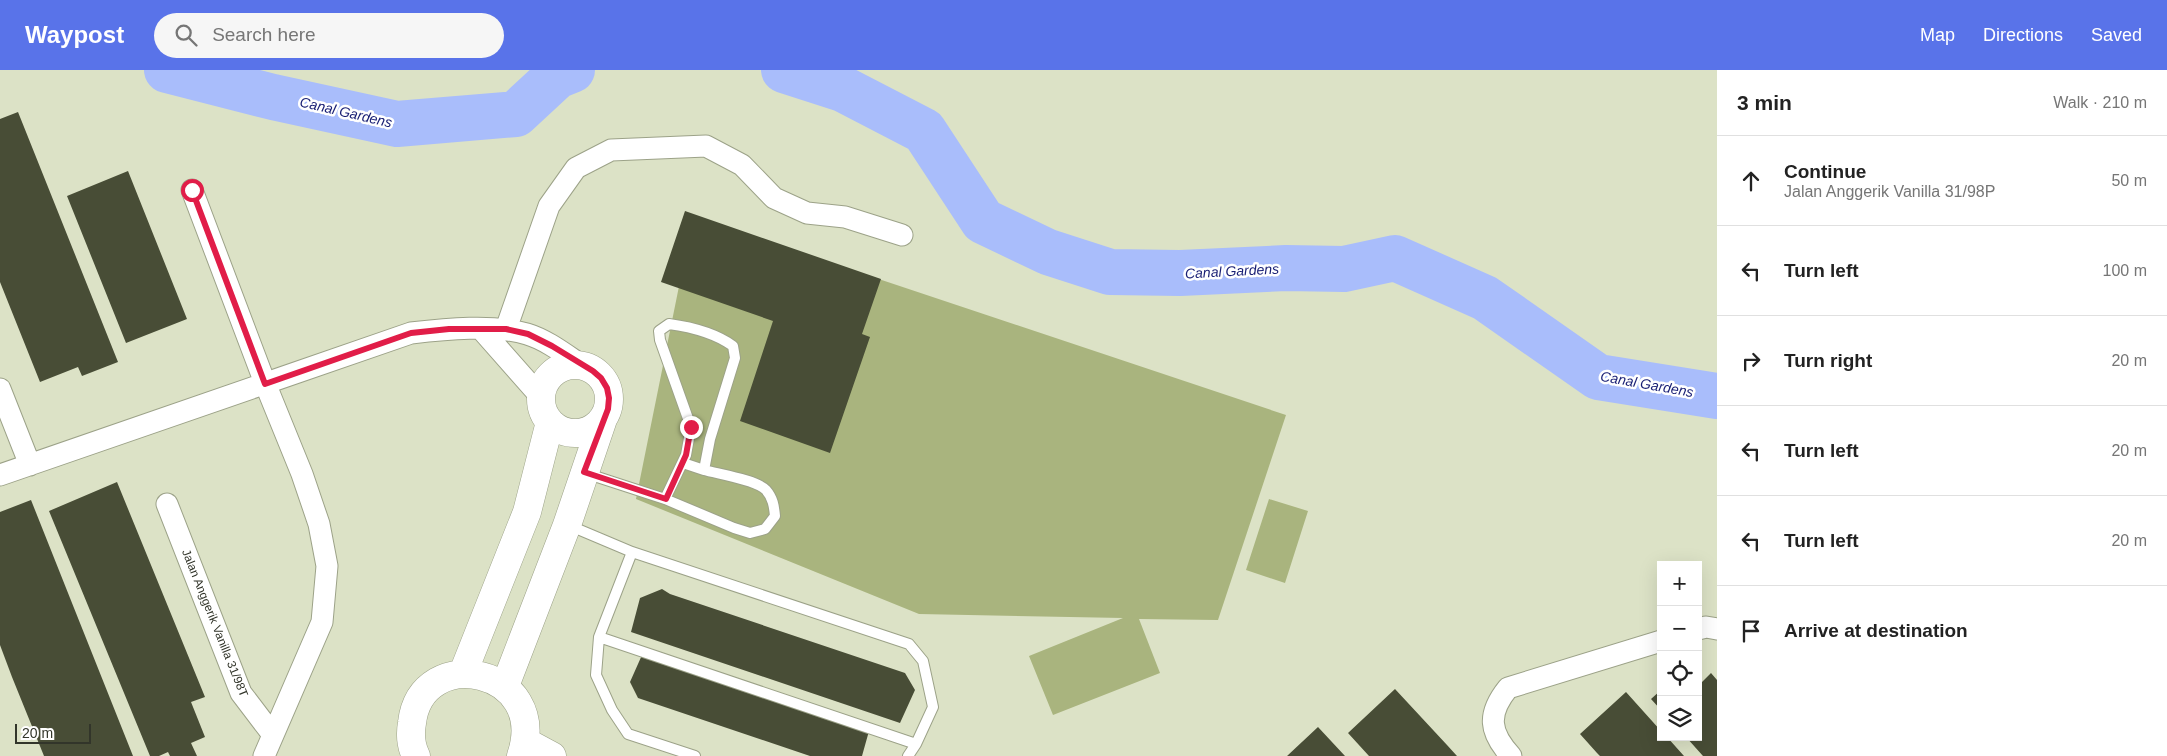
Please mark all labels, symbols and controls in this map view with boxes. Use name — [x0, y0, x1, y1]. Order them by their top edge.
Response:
search box — [154, 13, 504, 58]
text: Waypost — [25, 21, 124, 48]
icon: search — [172, 21, 200, 49]
text: Search here — [212, 24, 316, 45]
text: Map — [1920, 25, 1955, 45]
text: Directions — [1983, 25, 2063, 45]
text: Saved — [2091, 25, 2142, 45]
text: 3 min — [1737, 91, 1792, 114]
water label: Canal Gardens — [298, 94, 394, 130]
text: Walk · 210 m — [2053, 94, 2147, 111]
text: Continue — [1784, 161, 1866, 182]
icon: ahead — [1737, 167, 1765, 195]
text: 50 m — [2111, 172, 2147, 189]
route start — [181, 179, 204, 202]
text: Jalan Anggerik Vanilla 31/98P — [1784, 183, 1995, 200]
icon: left — [1737, 257, 1765, 285]
text: Turn left — [1784, 260, 1859, 281]
water label: Canal Gardens — [1185, 261, 1279, 281]
text: 100 m — [2103, 262, 2147, 279]
icon: right — [1737, 347, 1765, 375]
text: Turn right — [1784, 350, 1872, 371]
text: 20 m — [2111, 352, 2147, 369]
water label: Canal Gardens — [1599, 368, 1695, 400]
route end — [680, 416, 703, 439]
icon: left — [1737, 437, 1765, 465]
text: Turn left — [1784, 440, 1859, 461]
text: 20 m — [2111, 442, 2147, 459]
icon: left — [1737, 527, 1765, 555]
text: Turn left — [1784, 530, 1859, 551]
text: 20 m — [2111, 532, 2147, 549]
street label: Jalan Anggerik Vanilla 31/98T — [179, 547, 251, 699]
map controls — [1657, 561, 1702, 741]
button: + — [1657, 561, 1702, 606]
button: − — [1657, 606, 1702, 651]
icon: arrive — [1737, 617, 1765, 645]
text: Arrive at destination — [1784, 620, 1968, 641]
button: locate — [1657, 651, 1702, 696]
button: layers — [1657, 696, 1702, 741]
scale bar — [15, 721, 91, 744]
text: 20 m — [22, 725, 53, 741]

